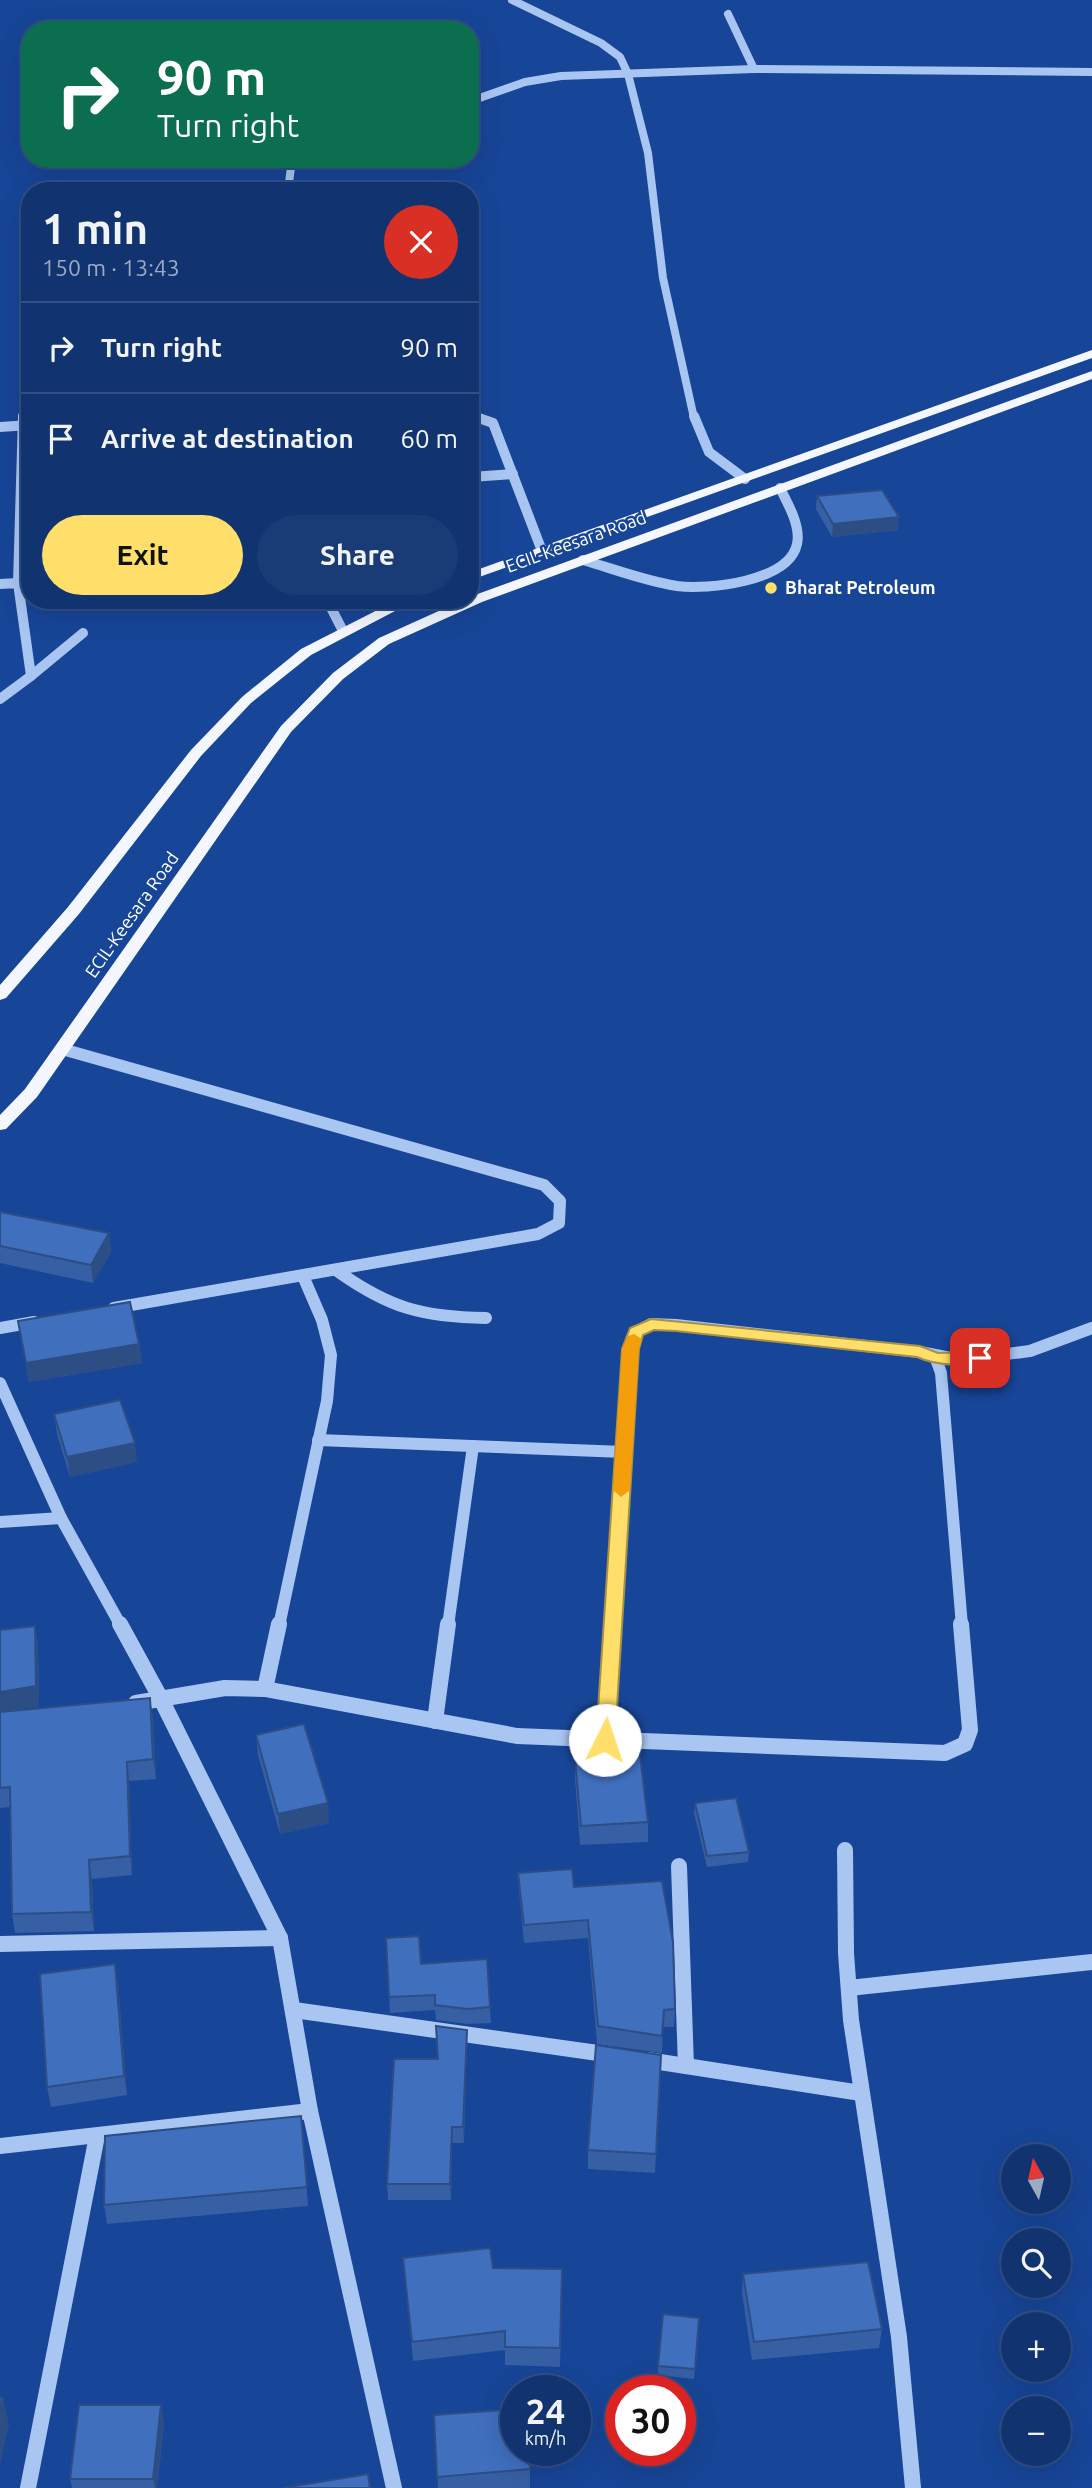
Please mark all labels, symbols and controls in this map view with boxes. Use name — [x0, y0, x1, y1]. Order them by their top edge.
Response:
icon: right — [42, 49, 133, 140]
text: 90 m — [157, 49, 266, 104]
text: Turn right — [157, 107, 299, 143]
text: 1 min — [42, 205, 148, 252]
button: close — [384, 205, 458, 279]
text: 150 m · 13:43 — [42, 255, 180, 280]
icon: right — [42, 329, 80, 367]
text: Turn right — [101, 333, 222, 362]
text: 90 m — [400, 333, 458, 362]
icon: arrive — [42, 420, 80, 458]
text: Arrive at destination — [101, 424, 354, 453]
text: 60 m — [400, 424, 458, 453]
street label: ECIL-Keesara Road — [503, 506, 649, 576]
button: Exit — [42, 515, 243, 595]
button: Share — [257, 515, 458, 595]
place label: Bharat Petroleum — [785, 577, 935, 597]
marker: Bharat Petroleum — [763, 580, 779, 596]
street label: ECIL-Keesara Road — [80, 848, 182, 981]
pin — [950, 1328, 1010, 1388]
icon: arrive — [961, 1339, 999, 1377]
position arrow — [568, 1703, 642, 1777]
north arrow — [1001, 2144, 1071, 2214]
map controls — [1001, 2144, 1071, 2466]
button: search — [1001, 2228, 1071, 2298]
button: + — [1001, 2312, 1071, 2382]
speed limit sign: 30 — [605, 2375, 696, 2466]
text: 24 — [526, 2391, 565, 2431]
button: − — [1001, 2396, 1071, 2466]
text: km/h — [525, 2428, 566, 2448]

